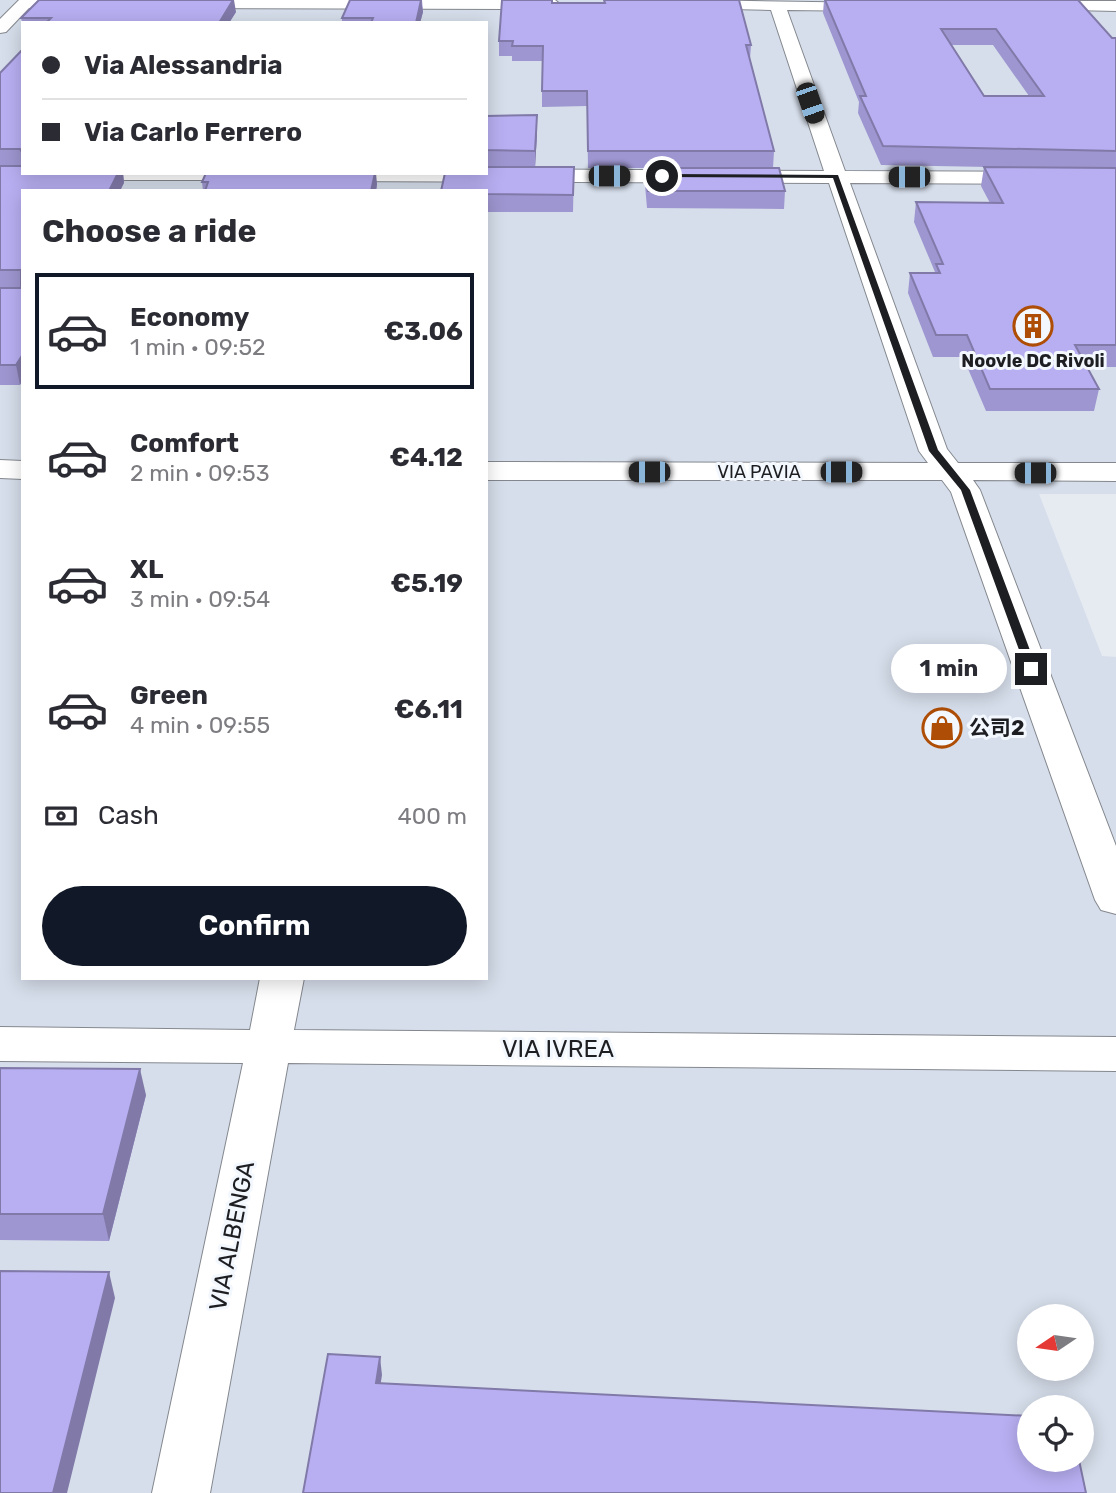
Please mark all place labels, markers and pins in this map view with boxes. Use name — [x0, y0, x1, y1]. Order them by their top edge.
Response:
building icon: Noovle DC Rivoli — [1012, 305, 1054, 347]
place label: Noovle DC Rivoli — [961, 350, 1105, 372]
shop icon: 公司2 — [921, 707, 963, 749]
place label: 公司2 — [969, 715, 1025, 740]

